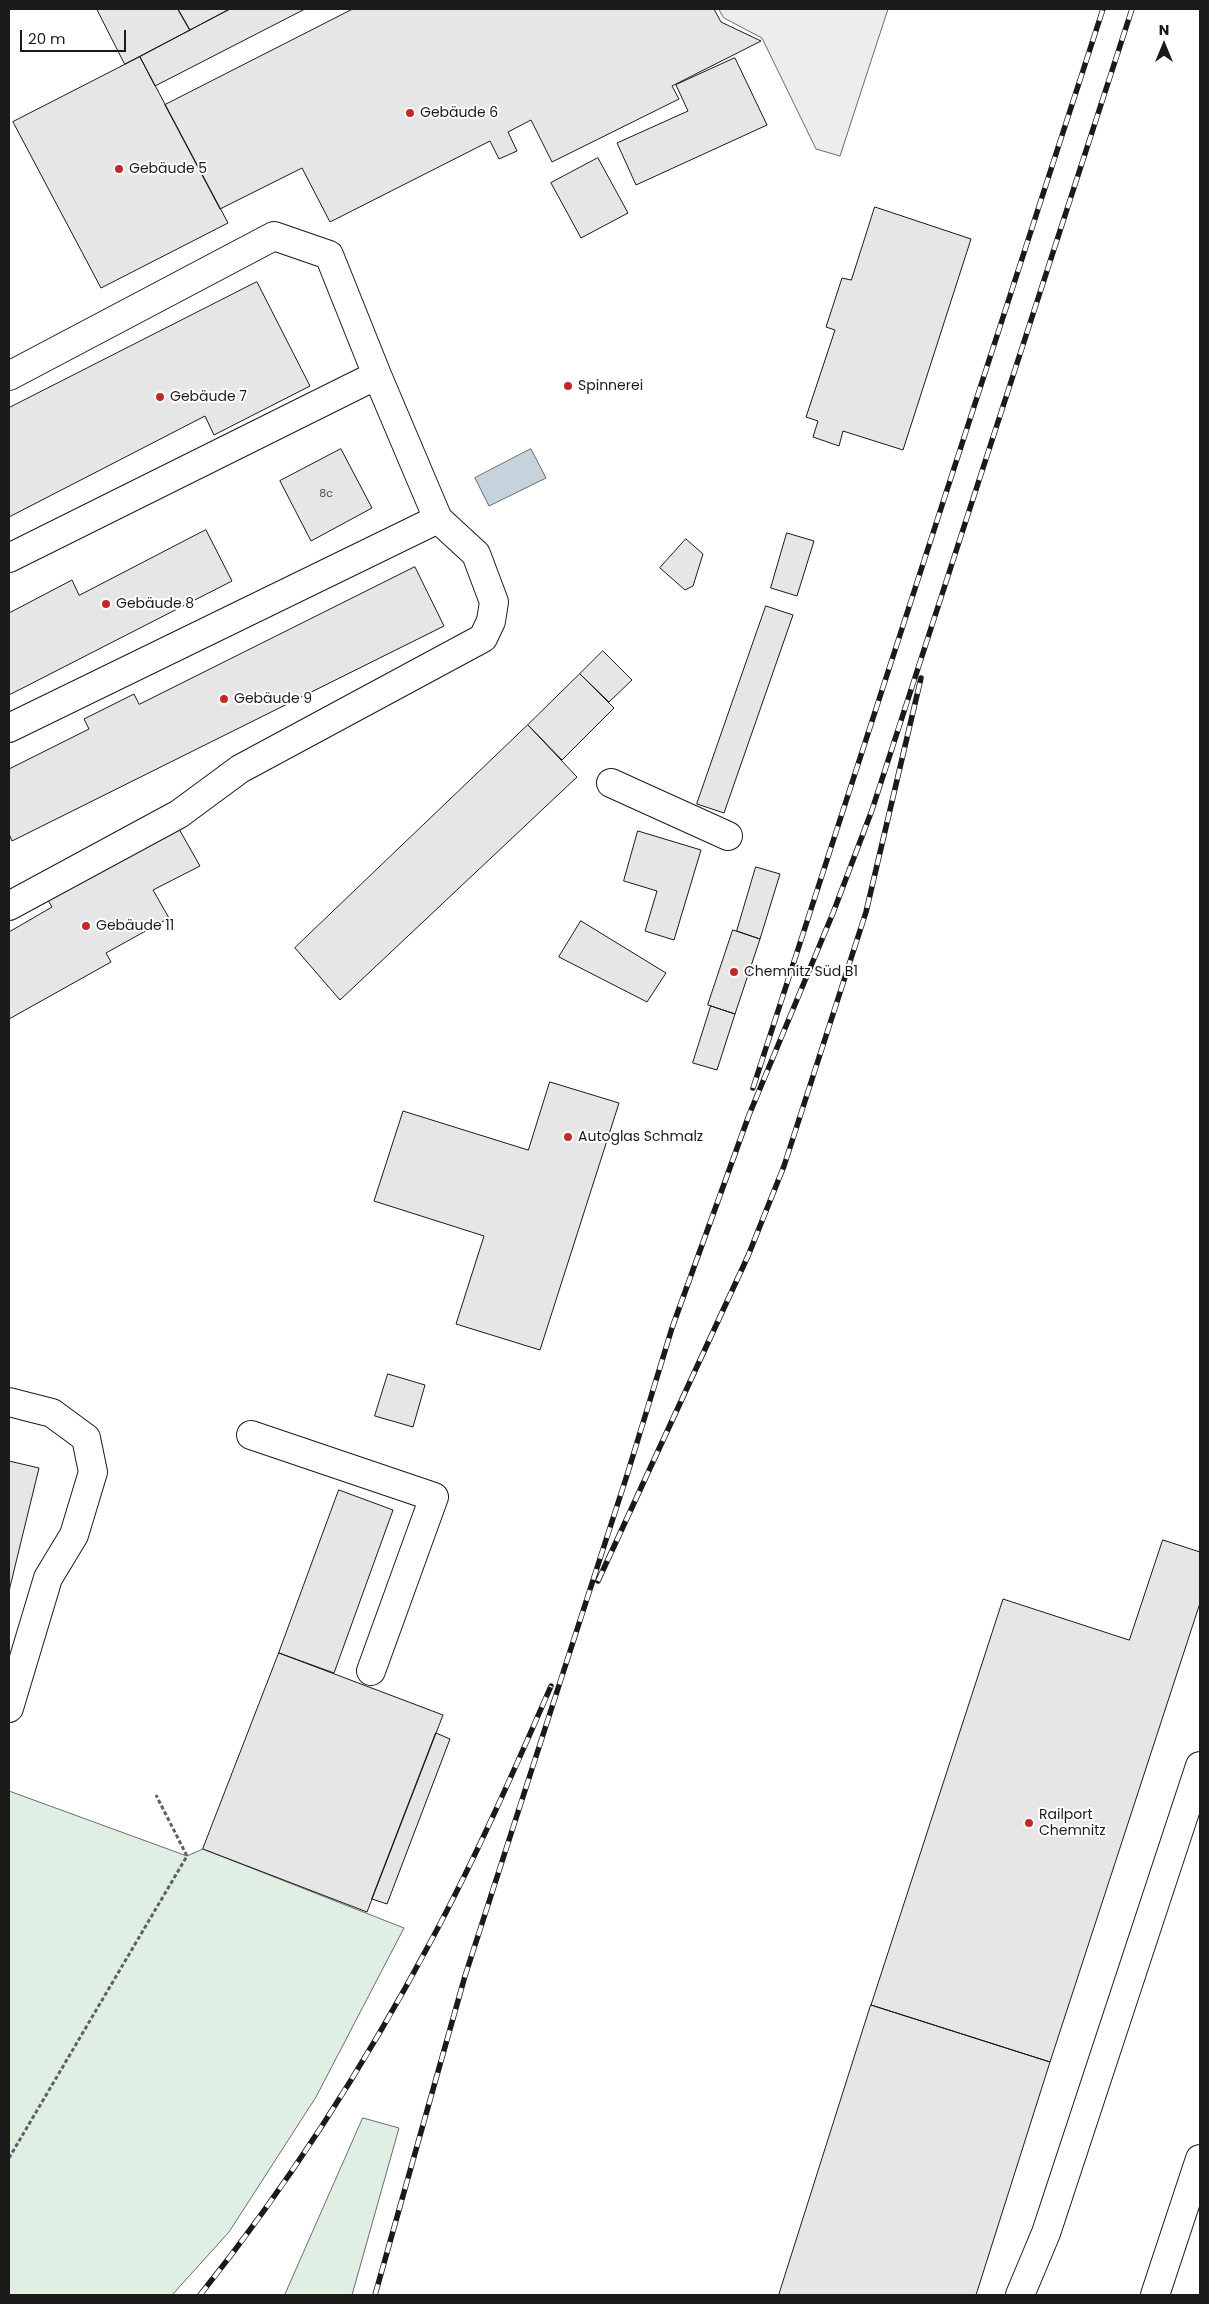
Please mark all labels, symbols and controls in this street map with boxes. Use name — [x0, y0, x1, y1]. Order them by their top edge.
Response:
scale bar — [22, 20, 129, 52]
north arrow — [1139, 20, 1189, 70]
text: N — [1159, 20, 1169, 40]
text: 20 m — [28, 28, 66, 49]
place label: Gebäude 6 — [420, 105, 498, 121]
marker: Gebäude 6 — [404, 107, 416, 119]
place label: Gebäude 5 — [129, 161, 207, 177]
marker: Gebäude 5 — [113, 163, 125, 175]
place label: Spinnerei — [578, 378, 643, 394]
marker: Spinnerei — [562, 380, 574, 392]
place label: Gebäude 7 — [170, 389, 247, 405]
marker: Gebäude 7 — [154, 391, 166, 403]
house number: 8c — [319, 487, 333, 501]
place label: Gebäude 8 — [116, 596, 194, 612]
marker: Gebäude 8 — [100, 598, 112, 610]
place label: Gebäude 9 — [234, 691, 312, 707]
marker: Gebäude 9 — [218, 693, 230, 705]
place label: Gebäude 11 — [96, 918, 174, 934]
marker: Gebäude 11 — [80, 920, 92, 932]
place label: Chemnitz Süd B1 — [744, 964, 858, 980]
marker: Chemnitz Süd B1 — [728, 966, 740, 978]
place label: Autoglas Schmalz — [578, 1129, 703, 1145]
marker: Autoglas Schmalz — [562, 1131, 574, 1143]
place label: Railport Chemnitz — [1039, 1807, 1106, 1840]
marker: Railport Chemnitz — [1023, 1817, 1035, 1829]

